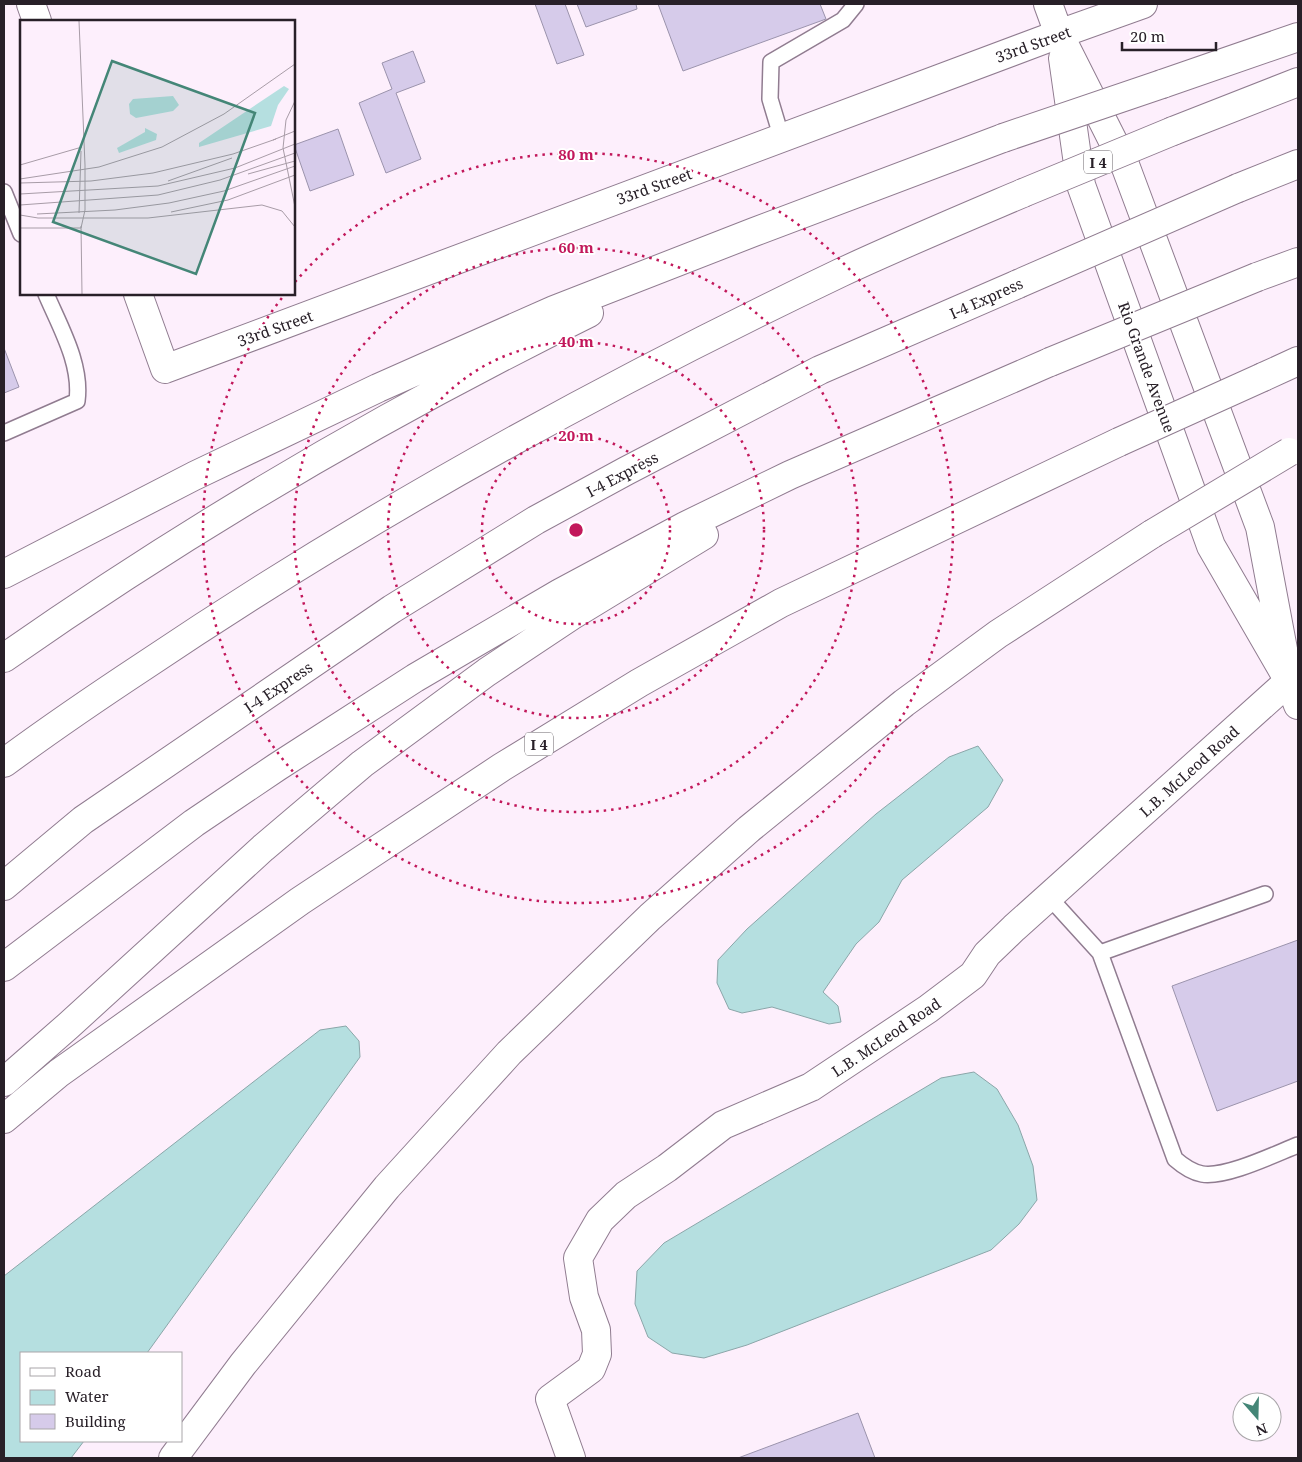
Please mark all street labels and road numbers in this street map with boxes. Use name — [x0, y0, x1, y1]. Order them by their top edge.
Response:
street label: 33rd Street — [993, 21, 1073, 67]
road number: I 4 — [1084, 150, 1112, 173]
street label: 33rd Street — [614, 163, 694, 209]
street label: I-4 Express — [946, 273, 1026, 323]
street label: Rio Grande Avenue — [1114, 299, 1180, 435]
street label: 33rd Street — [235, 305, 315, 351]
street label: I-4 Express — [583, 447, 661, 501]
street label: I-4 Express — [240, 657, 316, 717]
street label: L.B. McLeod Road — [1135, 721, 1243, 821]
road number: I 4 — [525, 732, 553, 756]
street label: L.B. McLeod Road — [828, 993, 944, 1081]

